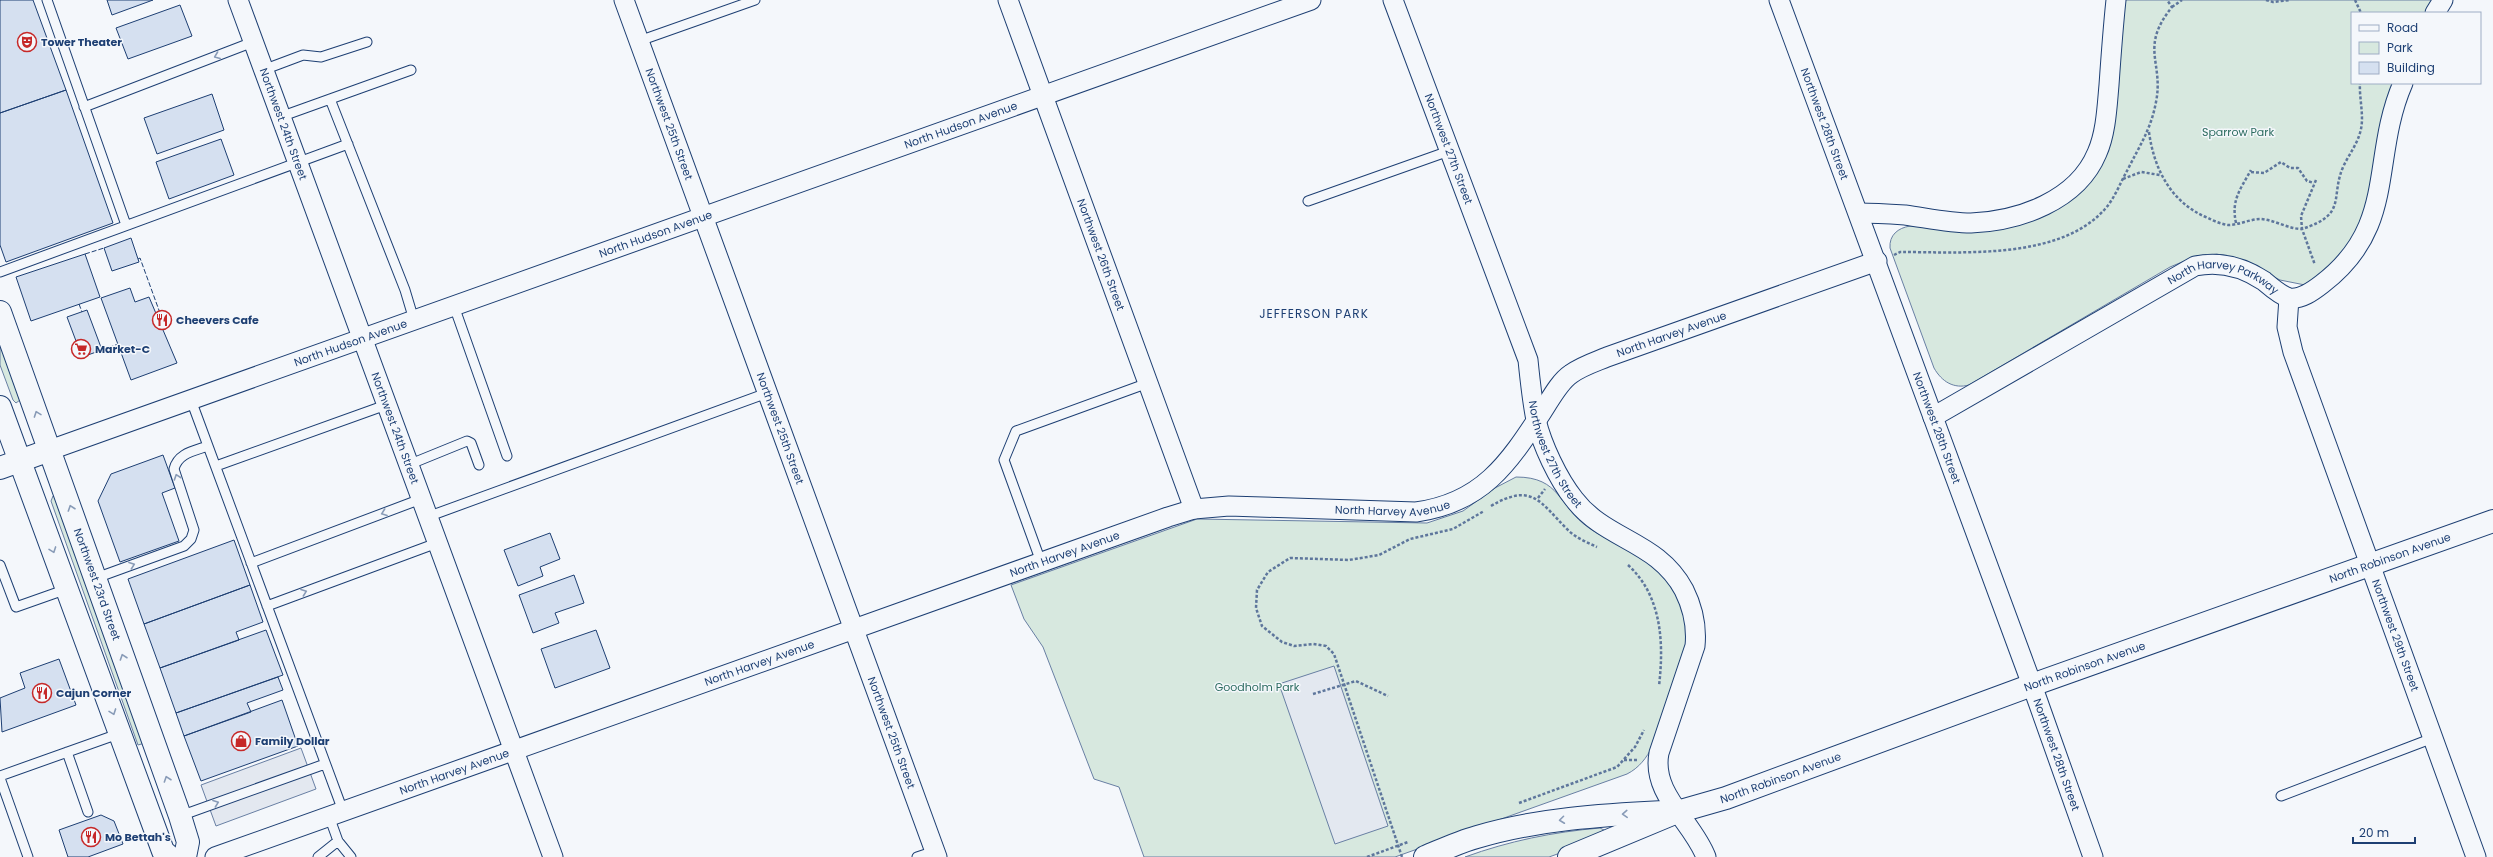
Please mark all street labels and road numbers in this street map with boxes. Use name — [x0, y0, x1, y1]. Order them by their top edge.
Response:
street label: Northwest 24th Street — [256, 66, 311, 182]
street label: Northwest 25th Street — [642, 66, 697, 182]
street label: Northwest 28th Street — [1797, 66, 1853, 182]
street label: Northwest 27th Street — [1421, 91, 1477, 207]
street label: North Hudson Avenue — [902, 97, 1020, 153]
street label: Northwest 26th Street — [1073, 196, 1129, 313]
street label: North Hudson Avenue — [597, 206, 715, 261]
street label: North Harvey Parkway — [2164, 256, 2283, 299]
street label: North Harvey Avenue — [1614, 307, 1729, 361]
street label: North Hudson Avenue — [292, 315, 409, 370]
street label: Northwest 24th Street — [367, 370, 423, 486]
street label: Northwest 25th Street — [753, 370, 808, 487]
street label: Northwest 28th Street — [1909, 370, 1965, 486]
street label: Northwest 27th Street — [1525, 399, 1586, 511]
street label: North Harvey Avenue — [1335, 496, 1452, 520]
street label: Northwest 23rd Street — [70, 526, 125, 642]
street label: North Harvey Avenue — [1007, 527, 1122, 581]
street label: North Robinson Avenue — [2327, 529, 2453, 587]
street label: Northwest 29th Street — [2368, 577, 2423, 693]
street label: North Harvey Avenue — [702, 636, 817, 690]
street label: North Robinson Avenue — [2022, 637, 2148, 695]
street label: Northwest 25th Street — [864, 674, 919, 791]
street label: Northwest 28th Street — [2029, 696, 2084, 813]
street label: North Harvey Avenue — [397, 745, 511, 799]
street label: North Robinson Avenue — [1718, 748, 1843, 807]

